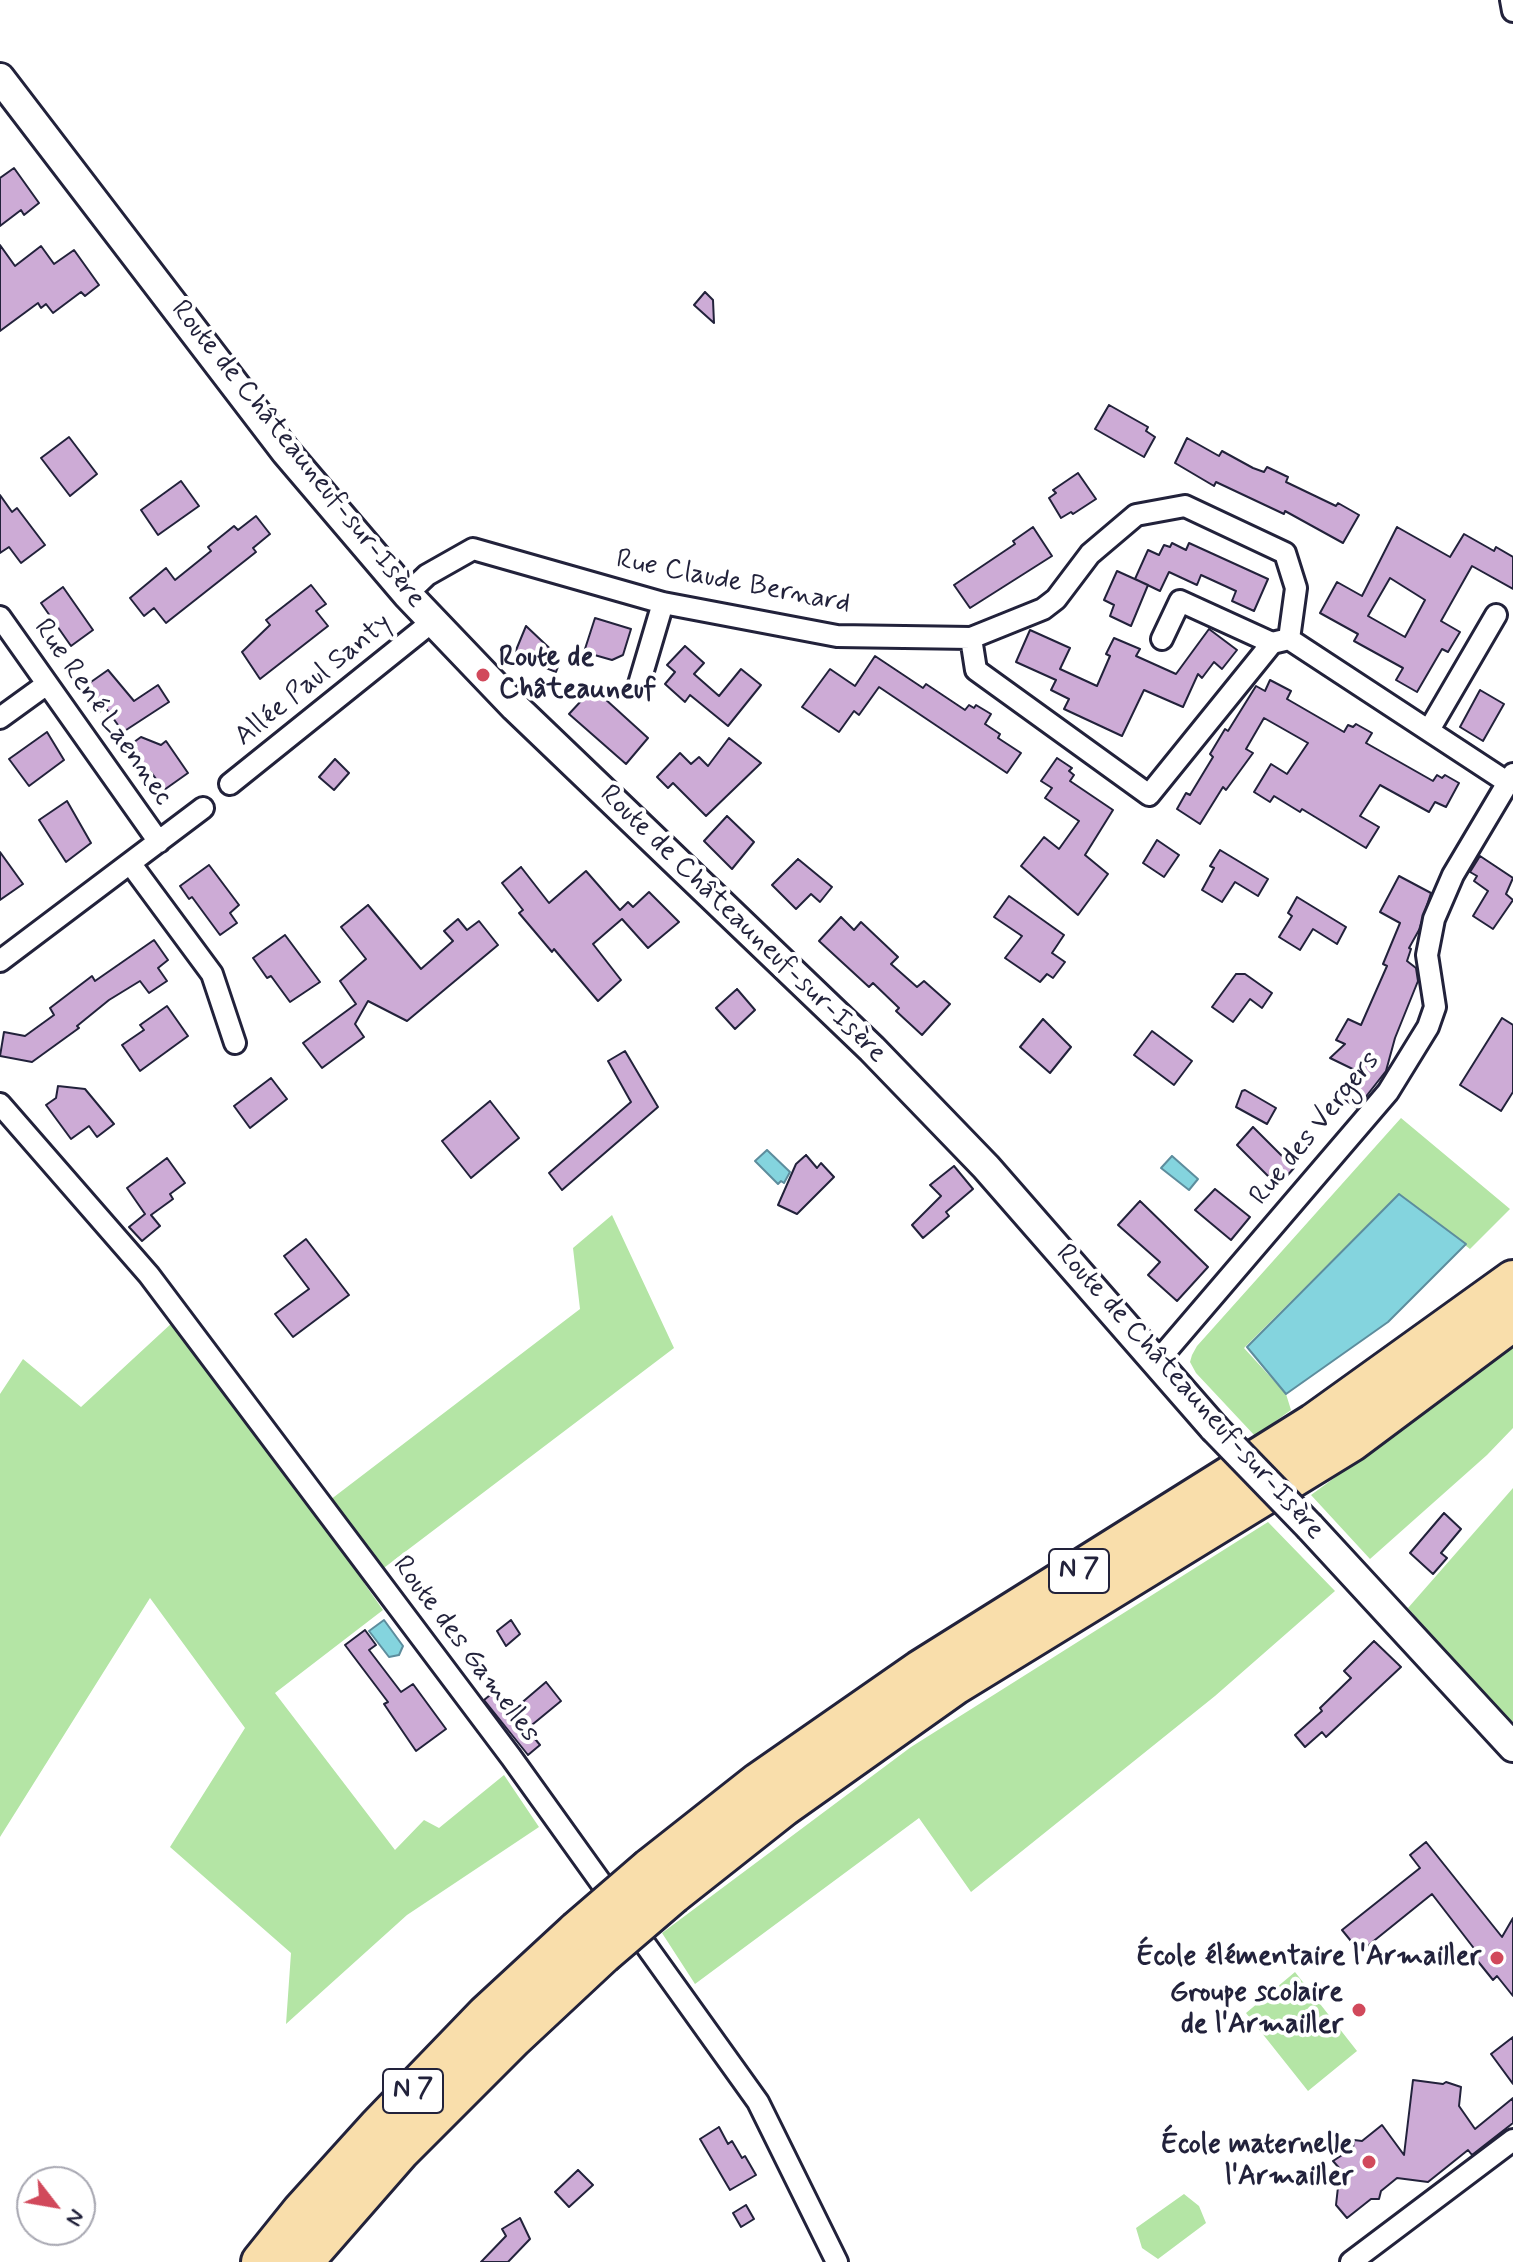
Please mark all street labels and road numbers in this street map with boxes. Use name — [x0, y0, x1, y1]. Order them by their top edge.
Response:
street label: Route de Châteauneuf-sur-Isère — [163, 294, 431, 616]
street label: Rue Claude Bernard — [613, 544, 853, 622]
street label: Allée Paul Santy — [229, 608, 399, 754]
street label: Rue René Laennec — [25, 613, 179, 813]
street label: Route de Châteauneuf-sur-Isère — [592, 779, 892, 1071]
street label: Rue des Vergers — [1244, 1045, 1388, 1213]
street label: Route de Châteauneuf-sur-Isère — [1047, 1238, 1331, 1548]
road number: N 7 — [1049, 1549, 1109, 1593]
street label: Route des Gamelles — [384, 1550, 546, 1750]
road number: N 7 — [383, 2069, 443, 2113]

